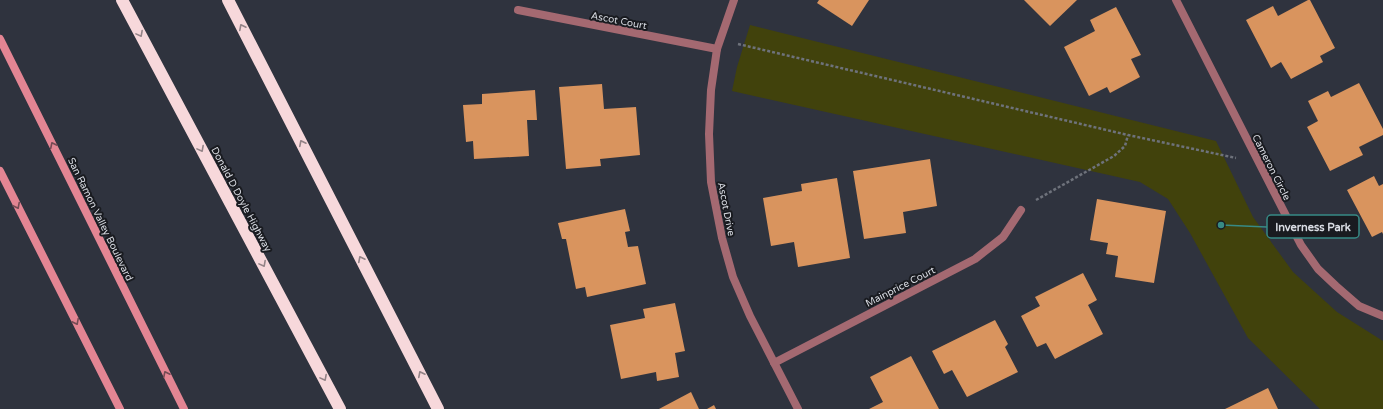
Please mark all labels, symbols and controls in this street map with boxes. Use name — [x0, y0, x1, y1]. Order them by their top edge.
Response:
street label: Ascot Court — [590, 10, 648, 32]
one-way arrow — [240, 24, 247, 32]
one-way arrow — [135, 30, 143, 38]
street label: Cameron Circle — [1249, 132, 1293, 203]
one-way arrow — [299, 140, 307, 147]
one-way arrow — [50, 141, 57, 149]
one-way arrow — [197, 145, 204, 152]
street label: Donald D Doyle Highway — [208, 145, 274, 255]
street label: San Ramon Valley Boulevard — [65, 156, 135, 283]
street label: Ascot Drive — [715, 181, 737, 237]
one-way arrow — [13, 201, 20, 209]
callout: Inverness Park — [1267, 215, 1359, 238]
text: Inverness Park — [1275, 221, 1351, 234]
one-way arrow — [358, 255, 366, 263]
one-way arrow — [258, 259, 265, 267]
street label: Mainprice Court — [864, 264, 937, 310]
one-way arrow — [71, 318, 79, 325]
one-way arrow — [163, 371, 171, 378]
one-way arrow — [418, 371, 425, 379]
one-way arrow — [319, 374, 327, 381]

